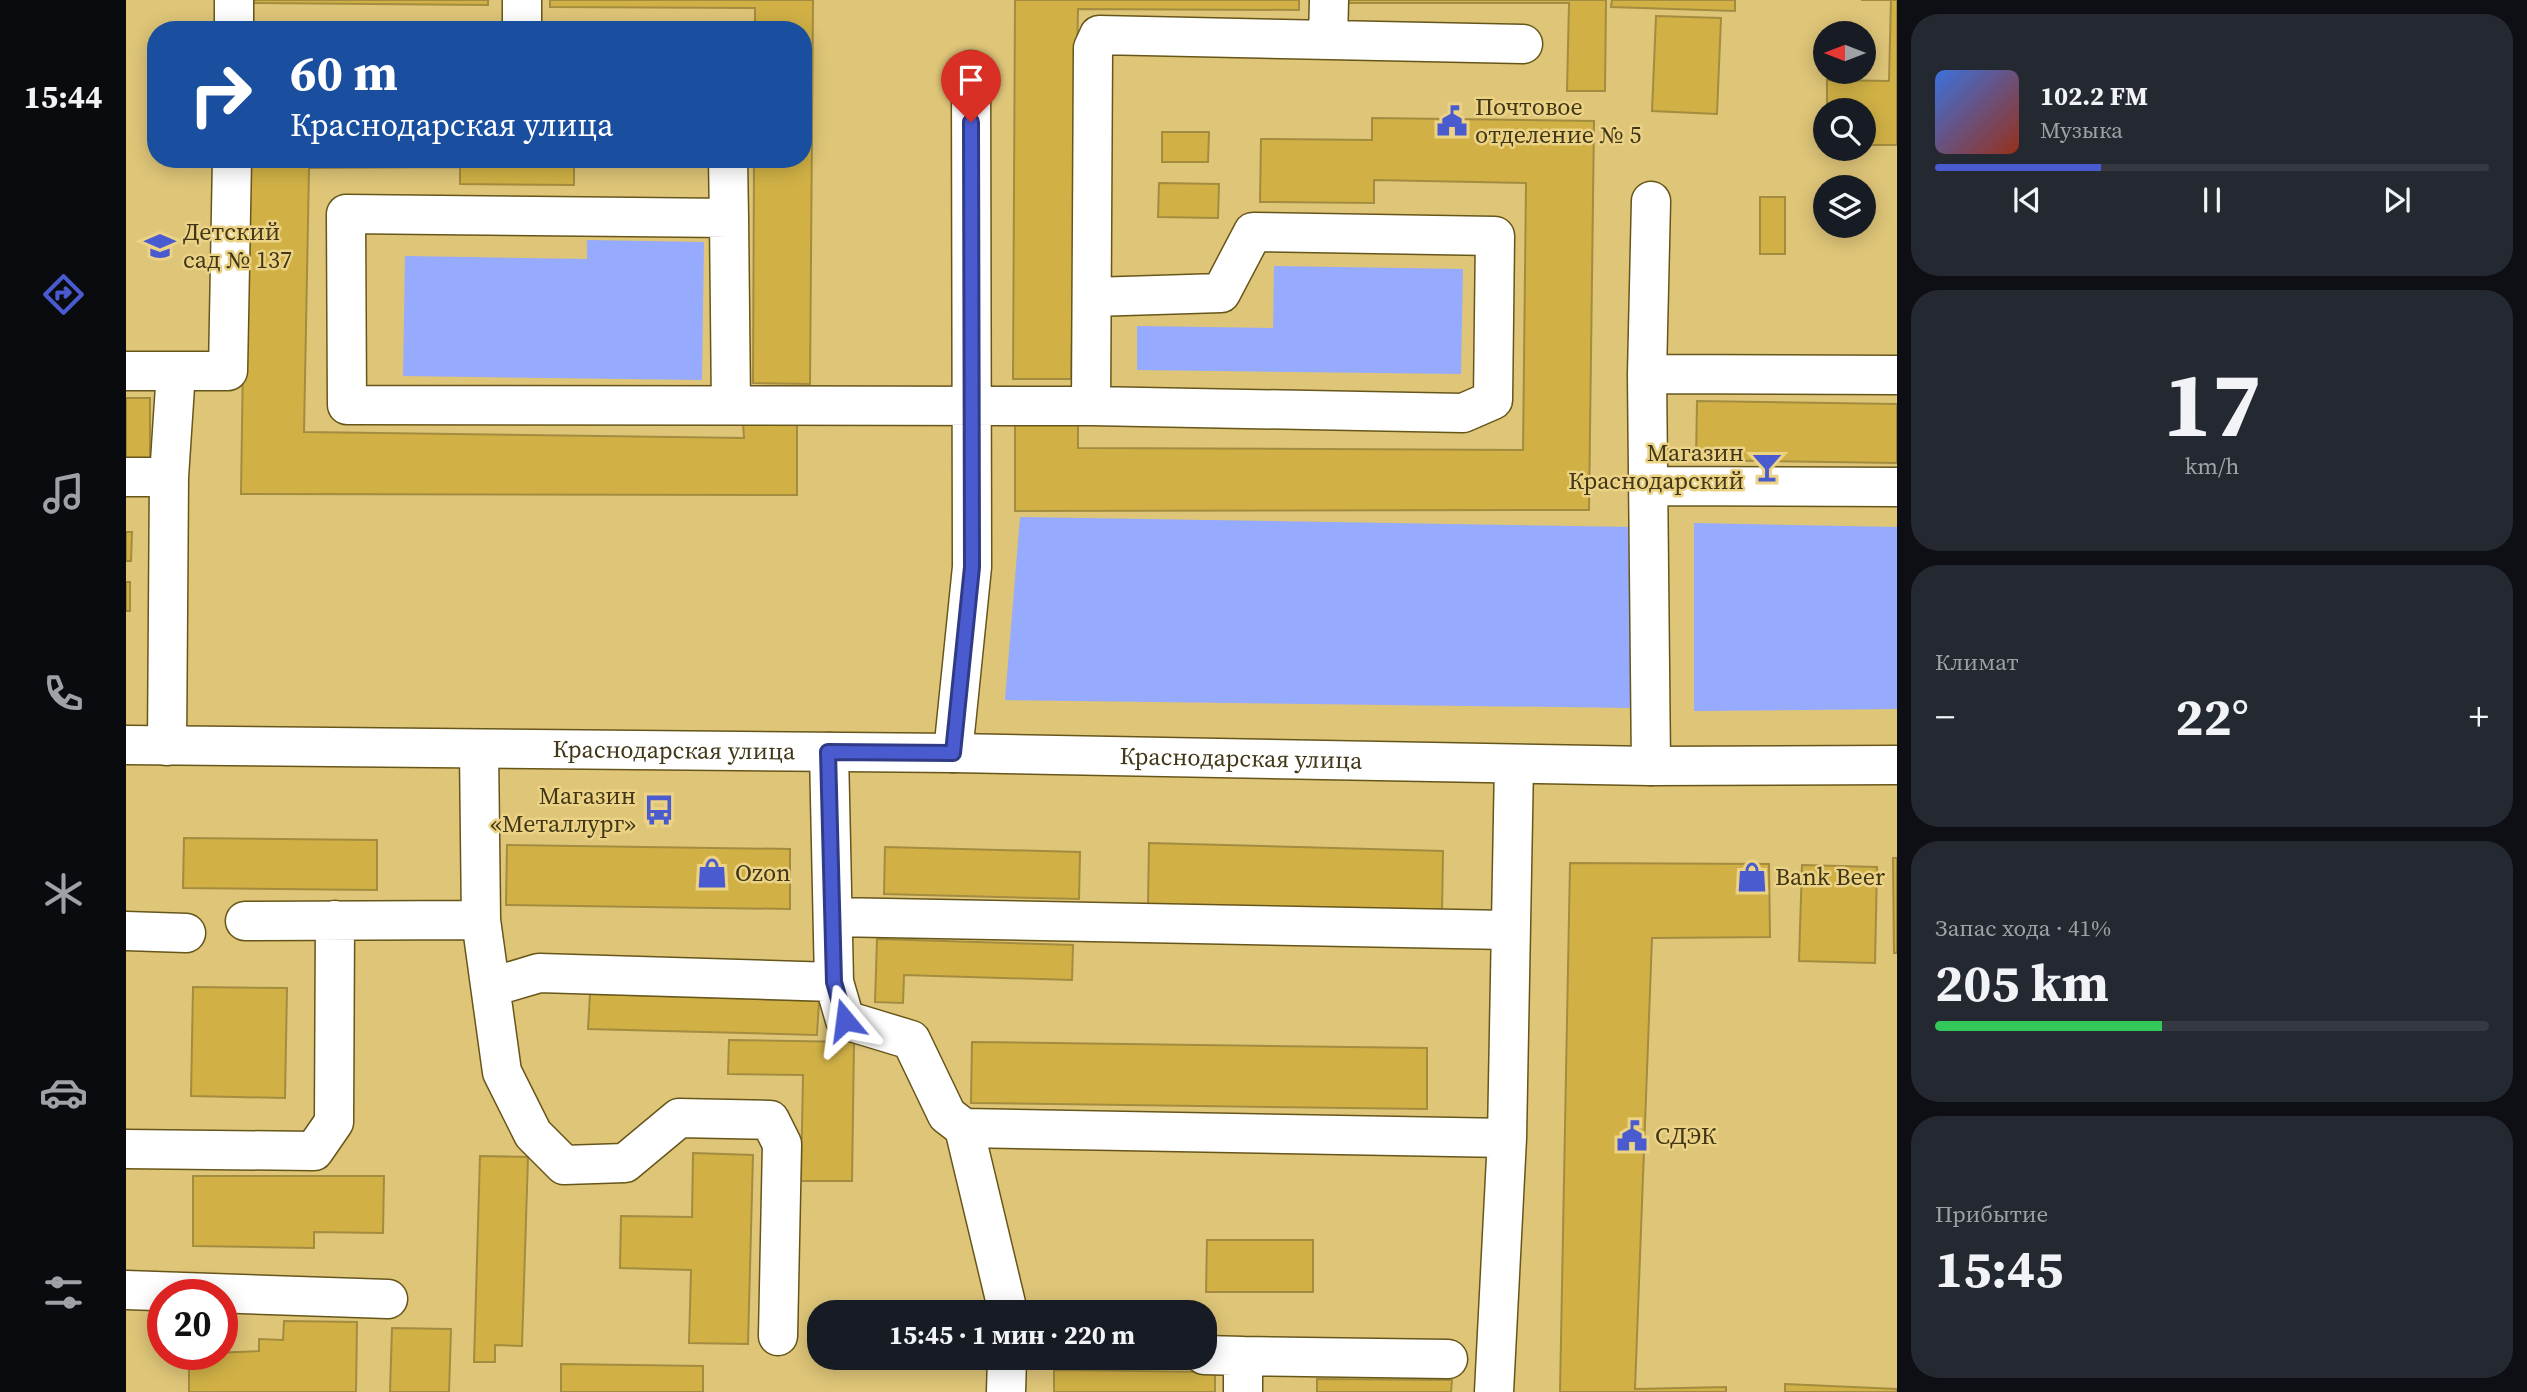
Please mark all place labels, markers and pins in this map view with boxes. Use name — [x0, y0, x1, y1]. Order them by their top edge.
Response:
pin — [941, 50, 1001, 122]
place label: Почтовое отделение № 5 — [1475, 90, 1641, 151]
public building icon: Почтовое отделение № 5 — [1435, 104, 1469, 138]
place label: Детский сад № 137 — [183, 215, 292, 276]
school or university icon: Детский сад № 137 — [143, 229, 177, 263]
place label: Магазин Краснодарский — [1568, 436, 1744, 497]
bar icon: Магазин Краснодарский — [1750, 450, 1784, 484]
place label: Магазин «Металлург» — [490, 779, 636, 840]
bus stop icon: Магазин «Металлург» — [642, 793, 676, 827]
shop icon: Ozon — [695, 856, 729, 890]
place label: Ozon — [735, 856, 791, 889]
shop icon: Bank Beer — [1735, 860, 1769, 894]
place label: Bank Beer — [1775, 860, 1885, 893]
public building icon: СДЭК — [1615, 1119, 1649, 1153]
place label: СДЭК — [1655, 1119, 1717, 1152]

